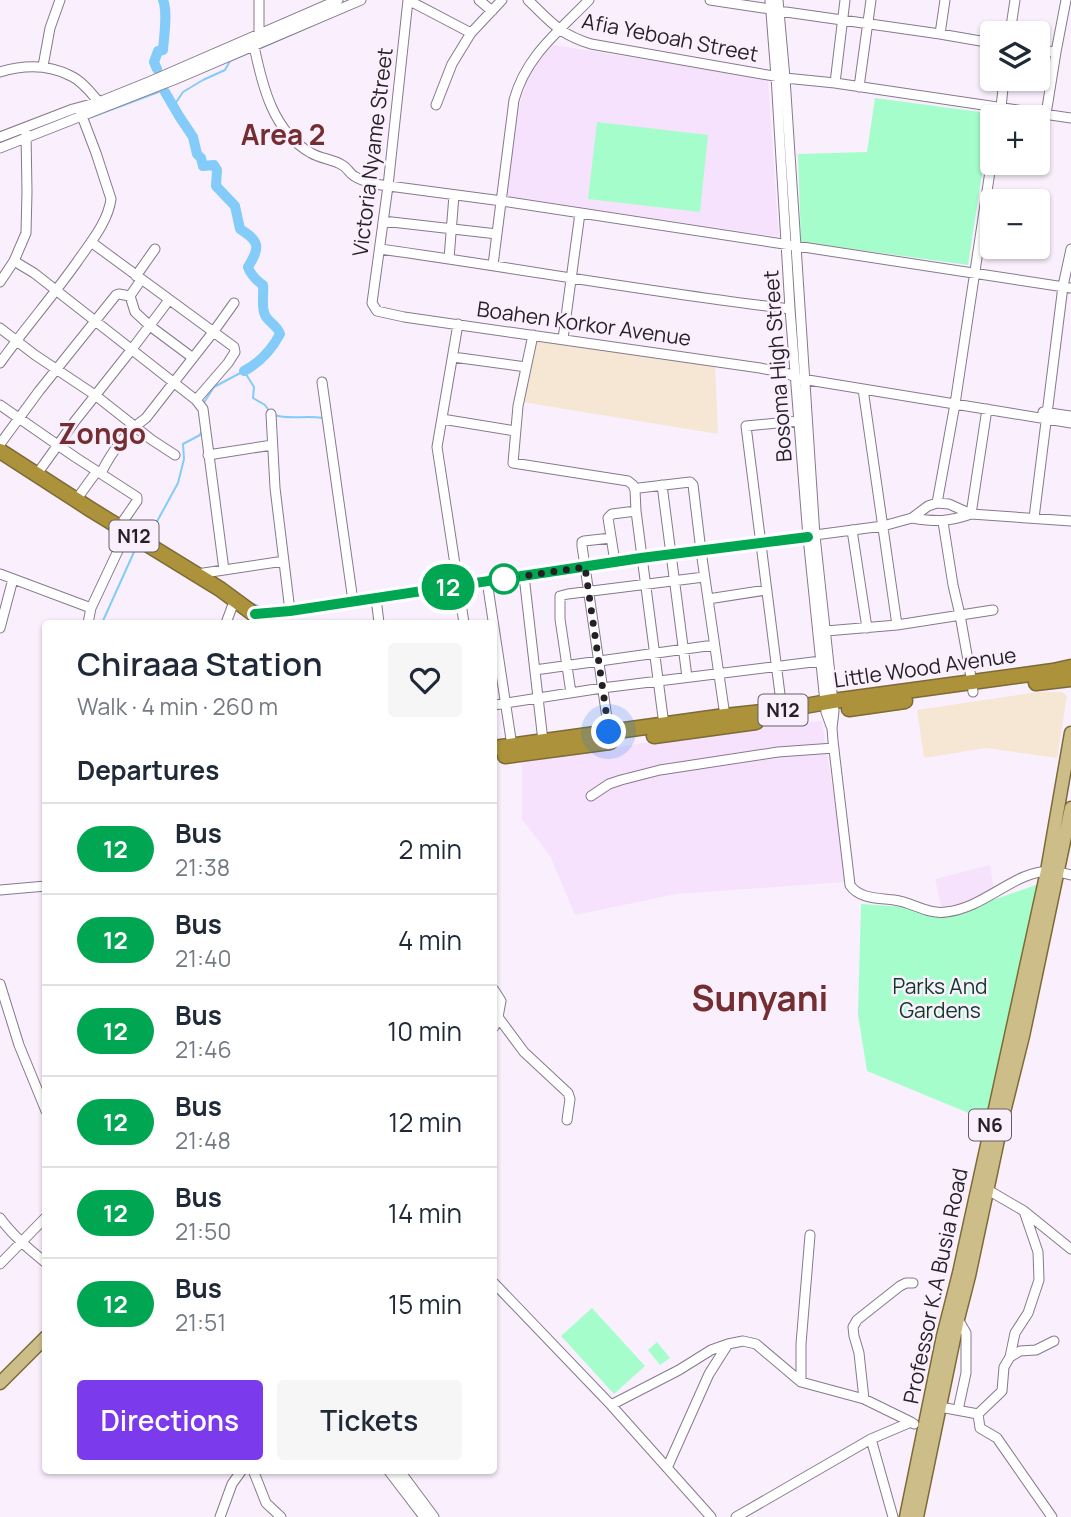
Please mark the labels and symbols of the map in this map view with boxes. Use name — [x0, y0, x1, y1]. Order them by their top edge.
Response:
street label: Afia Yeboah Street — [580, 6, 761, 68]
street label: Victoria Nyame Street — [345, 46, 399, 258]
district label: Area 2 — [241, 115, 325, 153]
street label: Bosoma High Street — [756, 269, 798, 463]
street label: Boahen Korkor Avenue — [475, 294, 693, 352]
district label: Zongo — [58, 414, 146, 452]
road number: N12 — [110, 520, 158, 552]
line badge: 12 — [416, 564, 480, 610]
unlabelled marker — [489, 564, 519, 594]
street label: Little Wood Avenue — [832, 640, 1018, 694]
road number: N12 — [758, 694, 808, 726]
your location — [591, 714, 626, 749]
park label: Parks And Gardens — [892, 972, 988, 1024]
district label: Sunyani — [692, 974, 828, 1022]
road number: N6 — [969, 1110, 1011, 1140]
street label: Professor K.A Busia Road — [896, 1165, 974, 1406]

